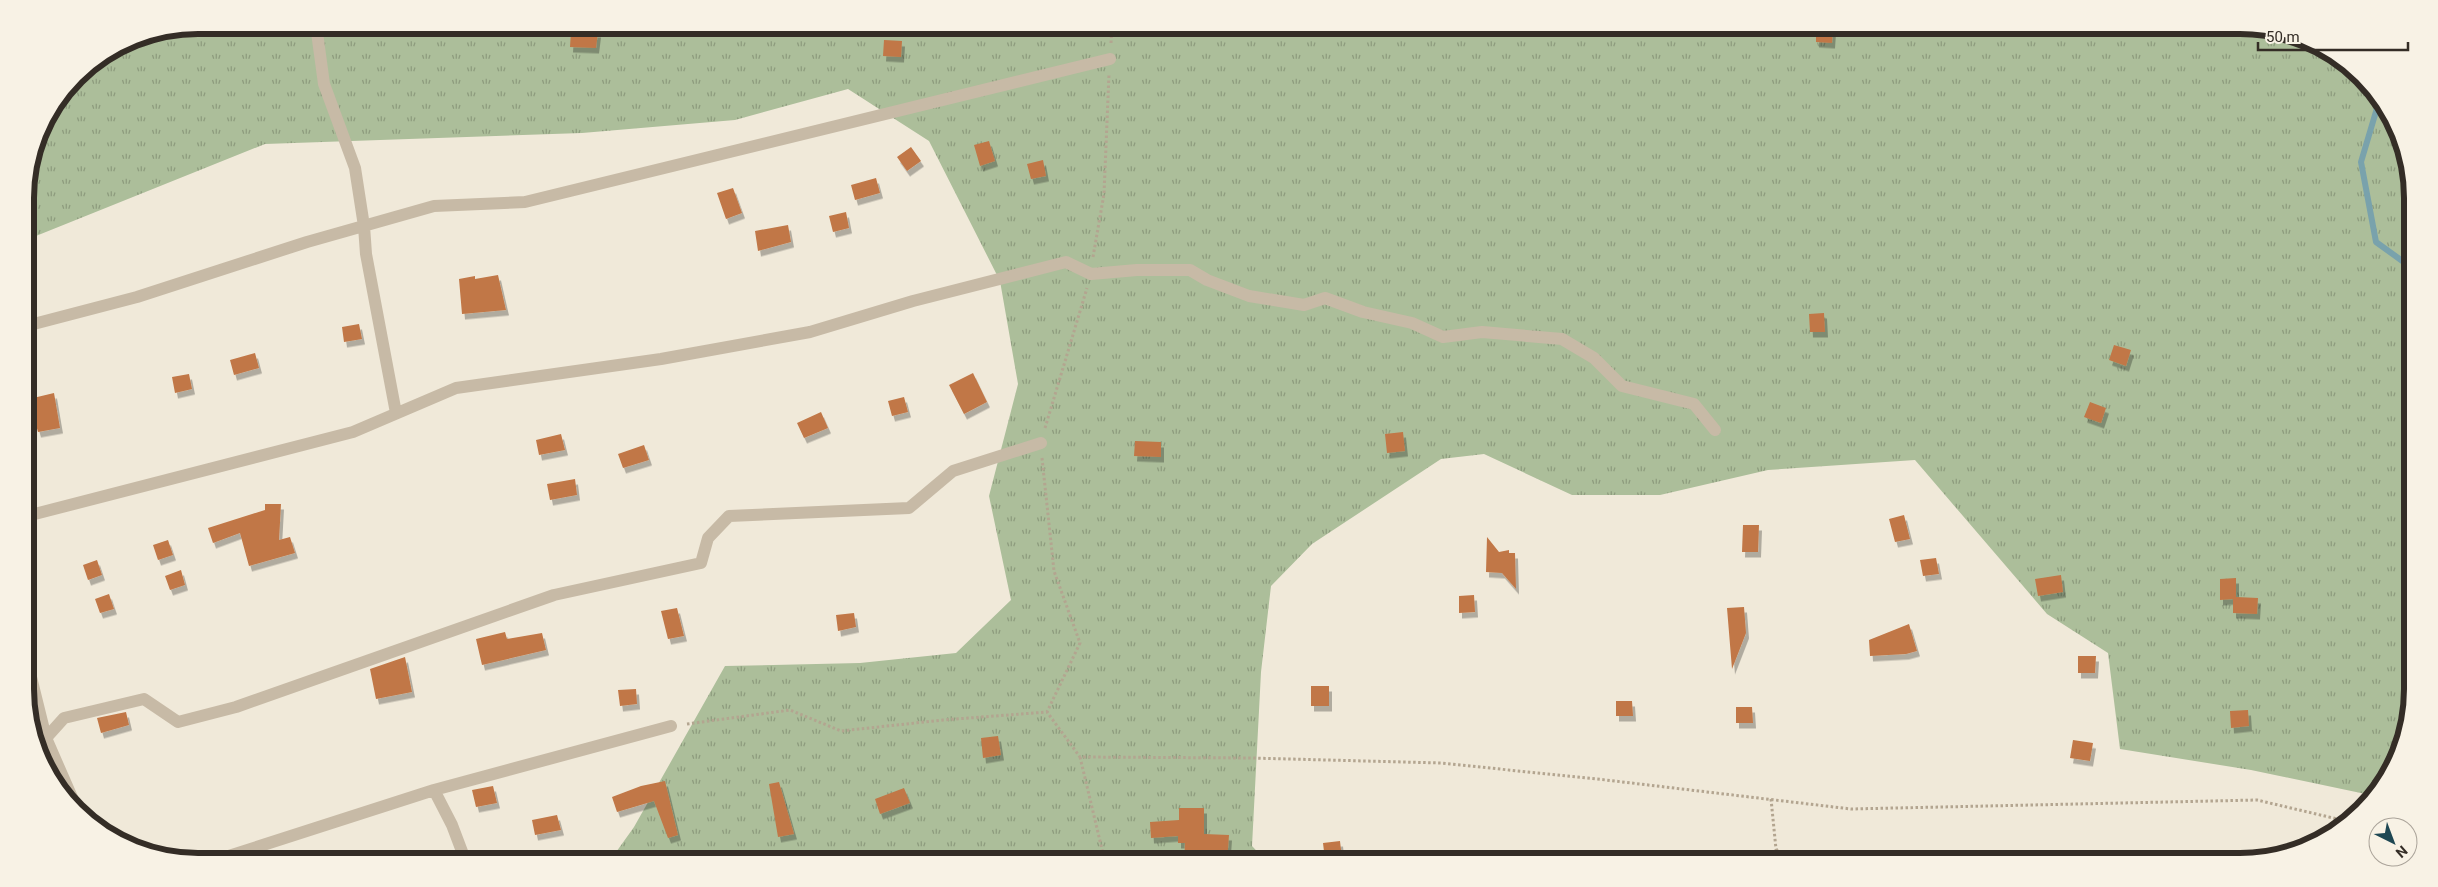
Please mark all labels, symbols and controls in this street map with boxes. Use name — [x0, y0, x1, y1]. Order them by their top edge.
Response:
scale bar — [2258, 20, 2408, 52]
text: 50 m — [2266, 28, 2300, 46]
north arrow — [2368, 817, 2418, 867]
text: N — [2393, 842, 2411, 861]

